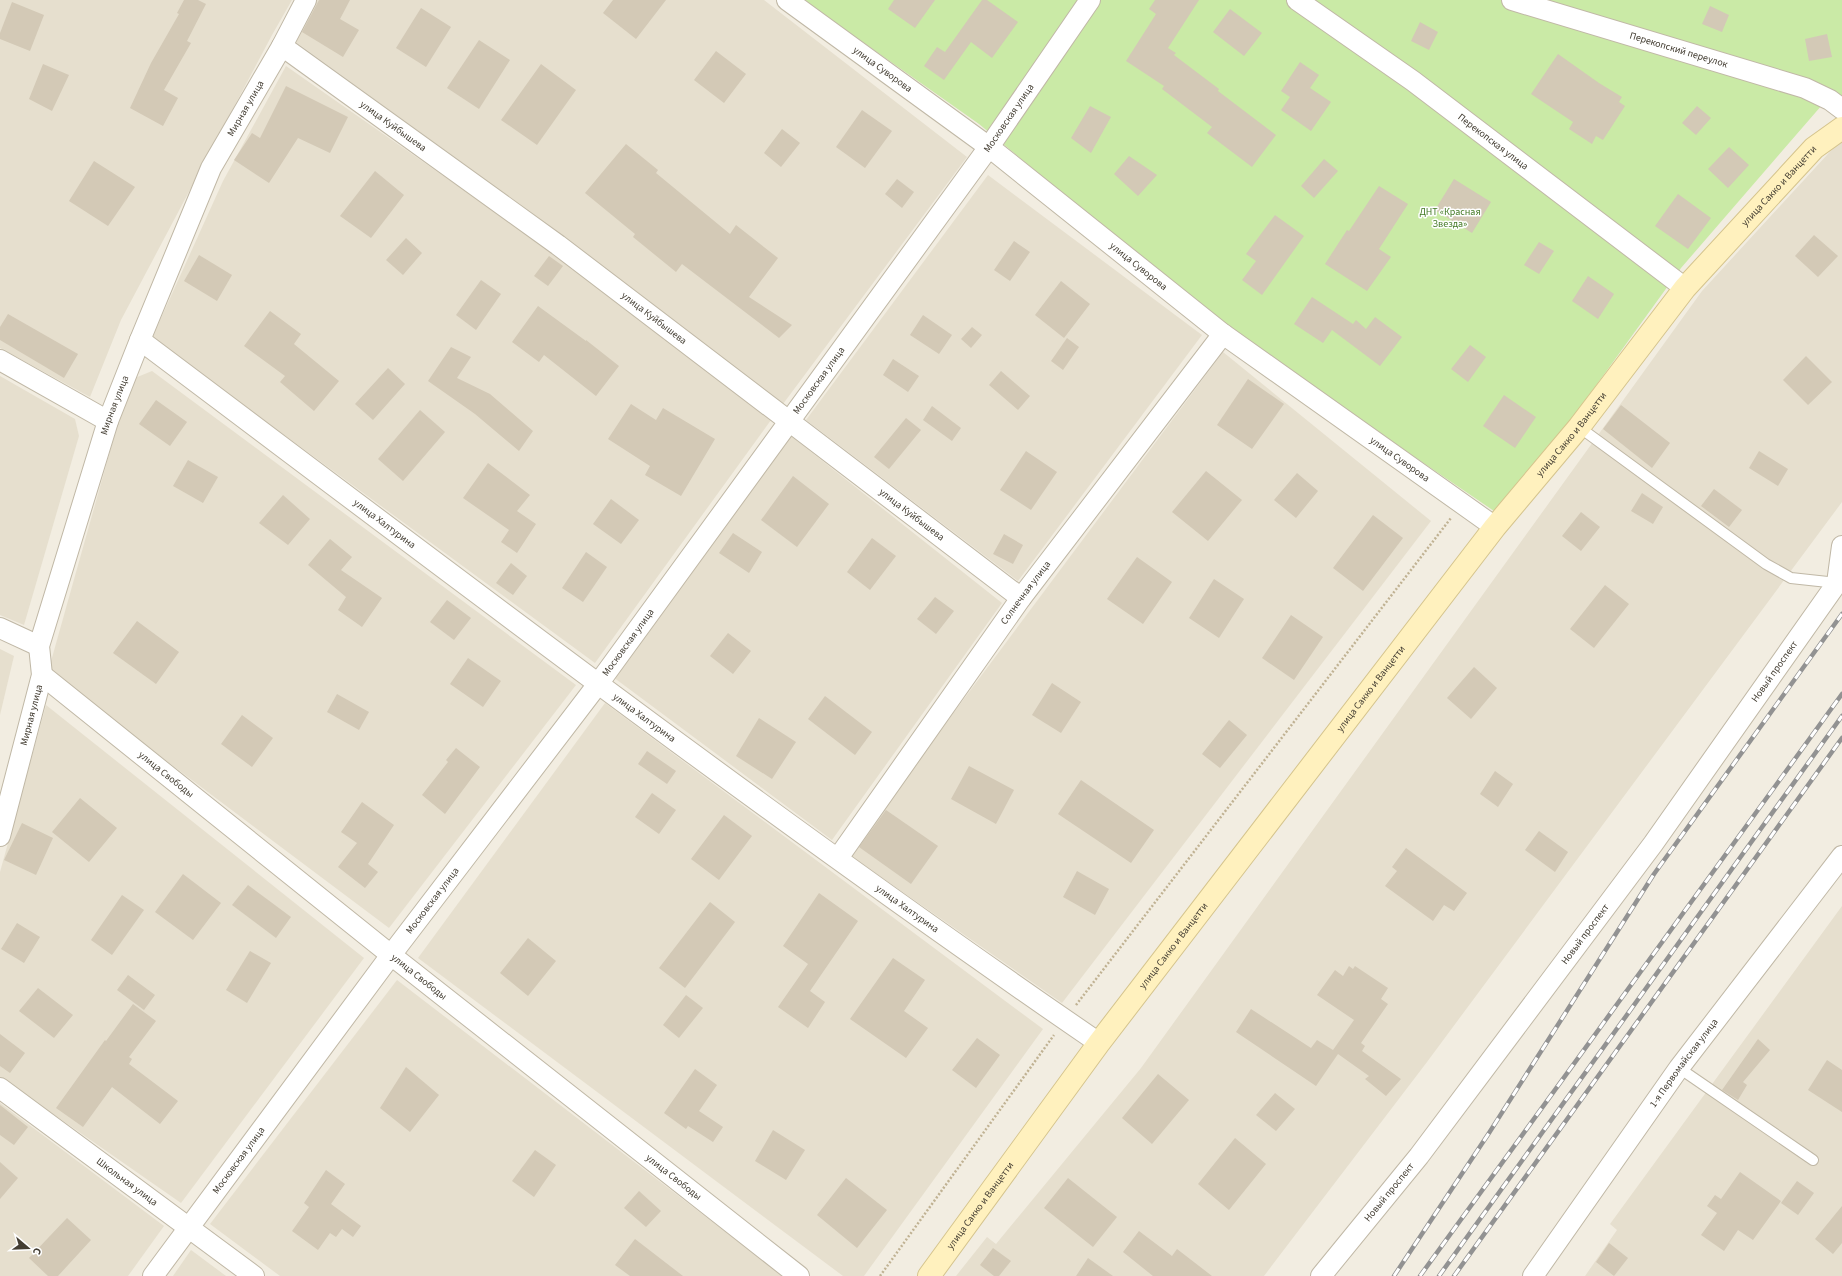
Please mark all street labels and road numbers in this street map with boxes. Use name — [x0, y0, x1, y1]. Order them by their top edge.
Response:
street label: Перекопский переулок — [1628, 29, 1729, 71]
street label: улица Суворова — [850, 43, 915, 96]
street label: Мирная улица — [224, 78, 267, 139]
street label: Московская улица — [980, 81, 1037, 155]
street label: улица Куйбышева — [357, 97, 429, 155]
street label: Перекопская улица — [1455, 110, 1531, 173]
street label: улица Сакко и Ванцетти — [1738, 142, 1820, 230]
street label: улица Суворова — [1107, 239, 1170, 294]
street label: улица Куйбышева — [618, 289, 690, 348]
street label: Московская улица — [790, 344, 848, 417]
street label: Мирная улица — [97, 373, 132, 437]
street label: улица Сакко и Ванцетти — [1533, 389, 1610, 480]
street label: улица Суворова — [1367, 433, 1432, 485]
street label: улица Куйбышева — [876, 485, 947, 544]
street label: улица Халтурина — [350, 496, 419, 552]
street label: Солнечная улица — [997, 558, 1054, 627]
street label: Московская улица — [599, 606, 658, 679]
street label: Новый проспект — [1748, 638, 1801, 705]
street label: улица Сакко и Ванцетти — [1333, 643, 1409, 735]
street label: Мирная улица — [17, 683, 46, 747]
street label: улица Халтурина — [610, 690, 678, 746]
street label: улица Свободы — [135, 748, 197, 801]
street label: Московская улица — [403, 864, 462, 937]
street label: улица Халтурина — [873, 881, 942, 936]
street label: улица Сакко и Ванцетти — [1136, 900, 1211, 992]
street label: Новый проспект — [1558, 901, 1613, 968]
street label: улица Свободы — [388, 951, 450, 1003]
street label: 1-я Первомайская улица — [1646, 1016, 1722, 1110]
street label: Московская улица — [209, 1124, 268, 1197]
street label: улица Свободы — [643, 1151, 704, 1204]
street label: Школьная улица — [93, 1155, 161, 1209]
street label: улица Сакко и Ванцетти — [944, 1159, 1017, 1252]
street label: Новый проспект — [1361, 1160, 1418, 1225]

